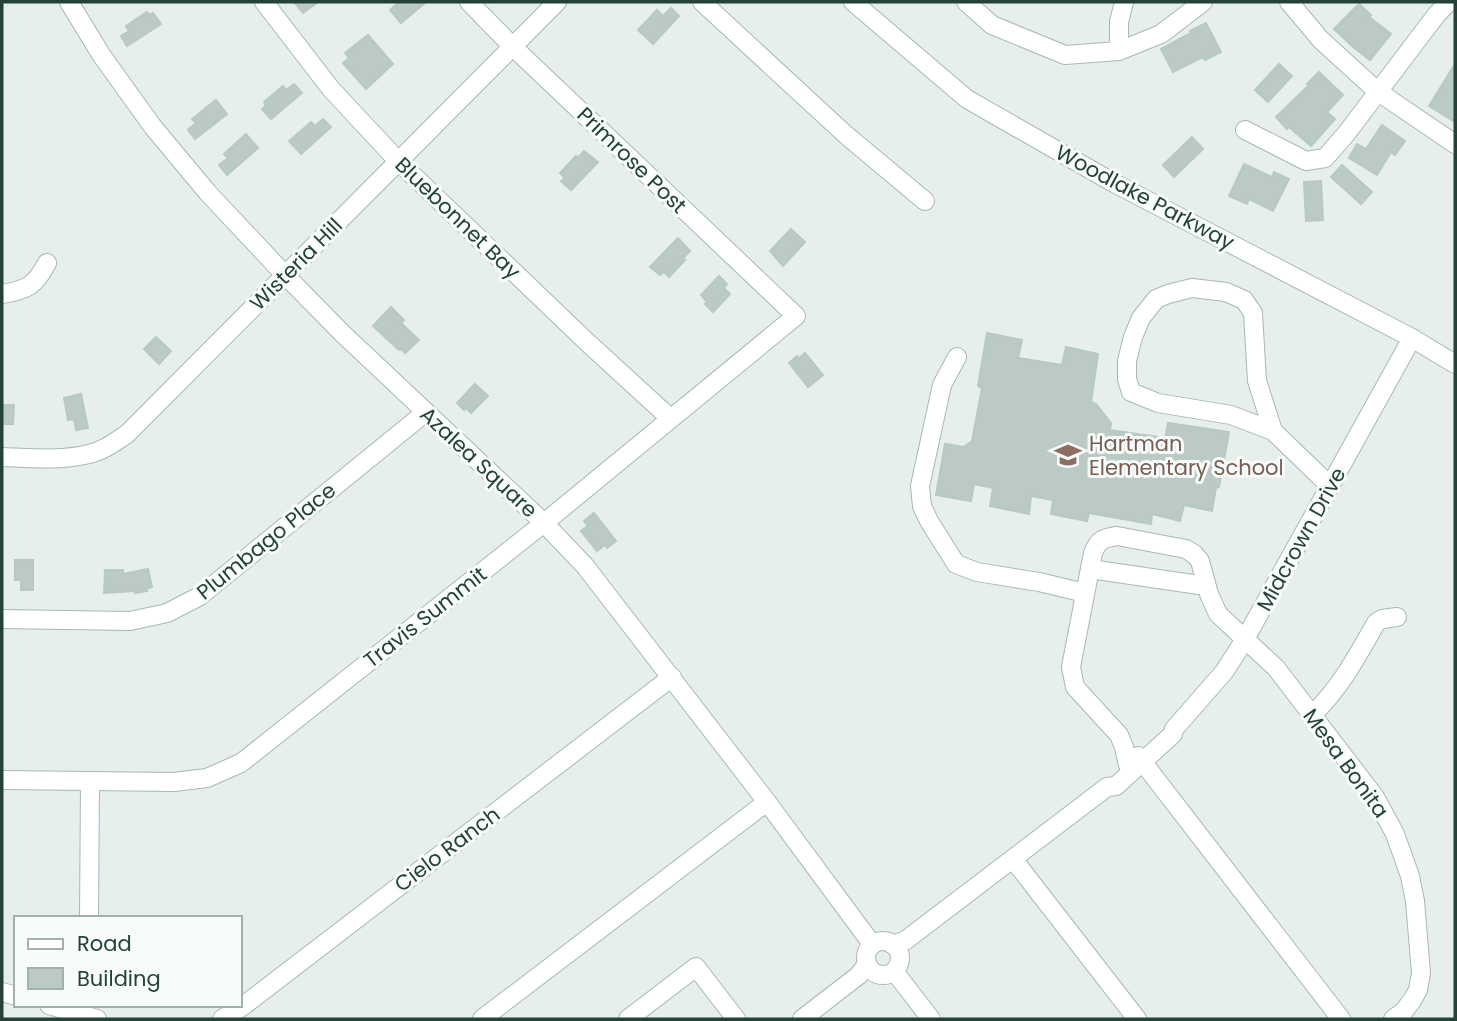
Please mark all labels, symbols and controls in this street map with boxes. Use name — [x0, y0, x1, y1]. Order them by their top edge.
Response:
street label: Primrose Post — [571, 100, 693, 220]
street label: Woodlake Parkway — [1051, 138, 1240, 257]
street label: Bluebonnet Bay — [389, 151, 527, 286]
street label: Wisteria Hill — [243, 211, 349, 317]
street label: Azalea Square — [414, 400, 544, 524]
place label: Hartman Elementary School — [1089, 429, 1284, 482]
school or university icon: Hartman Elementary School — [1053, 440, 1083, 470]
street label: Midcrown Drive — [1249, 462, 1353, 616]
street label: Plumbago Place — [190, 476, 342, 606]
street label: Travis Summit — [357, 560, 493, 674]
street label: Mesa Bonita — [1296, 702, 1396, 824]
street label: Cielo Ranch — [388, 800, 506, 898]
legend — [14, 916, 242, 1007]
text: Road — [77, 929, 132, 958]
text: Building — [77, 964, 161, 993]

